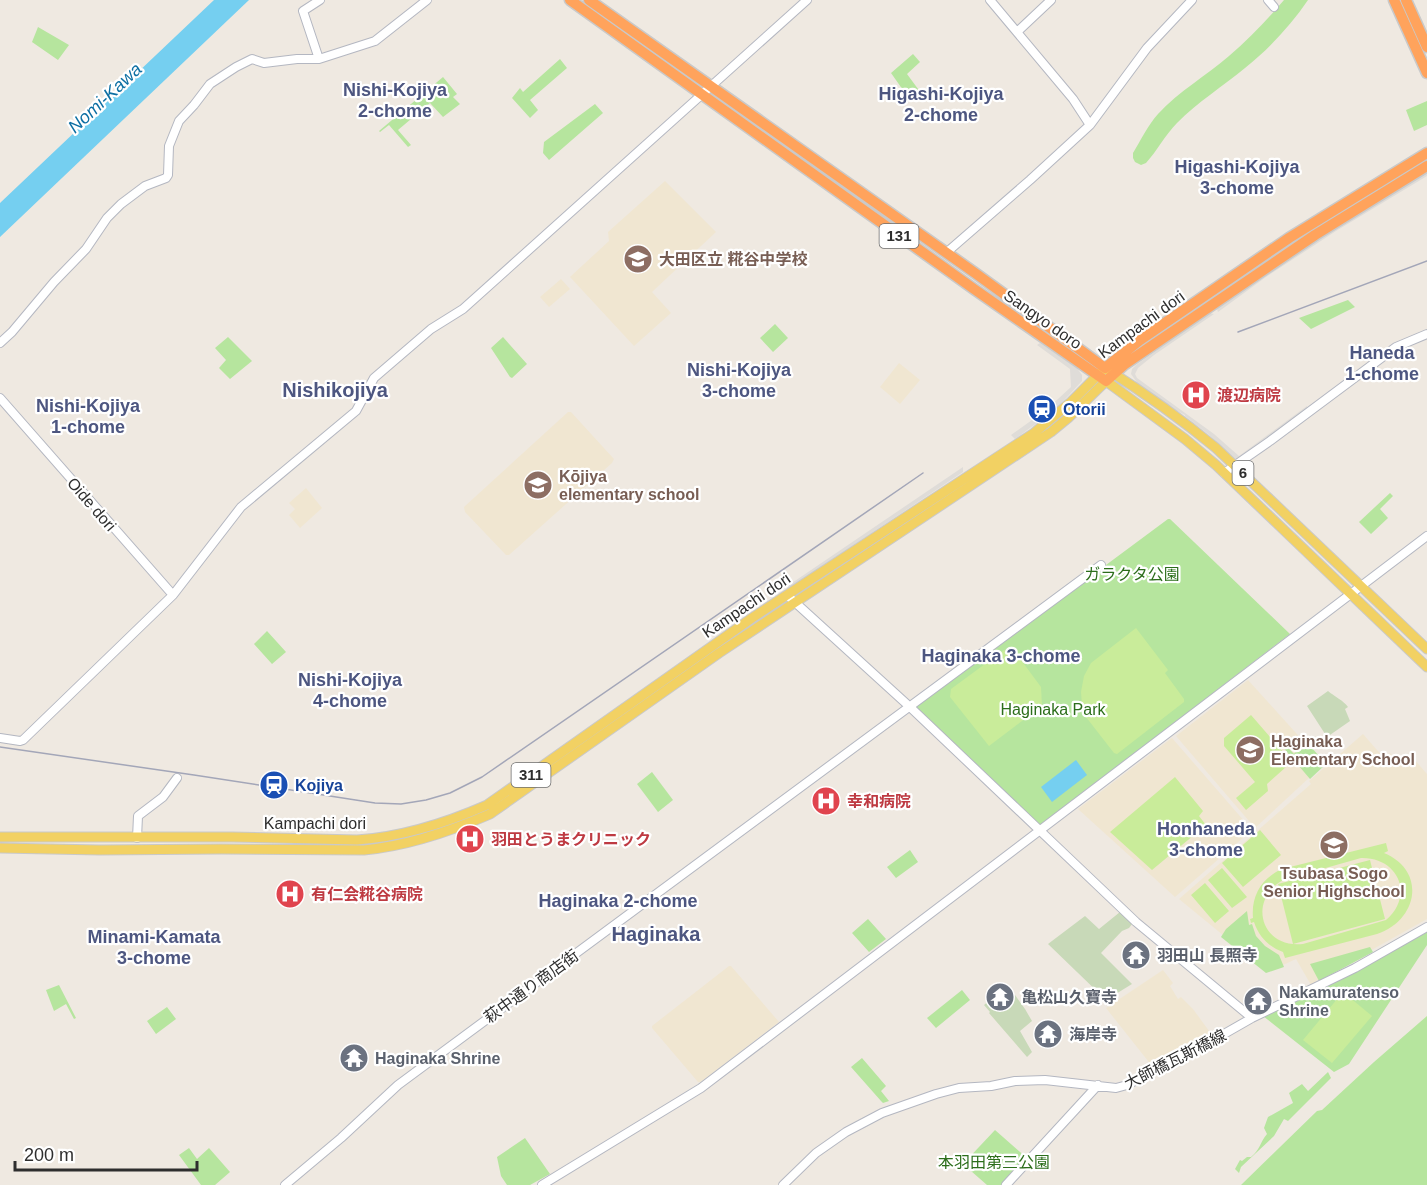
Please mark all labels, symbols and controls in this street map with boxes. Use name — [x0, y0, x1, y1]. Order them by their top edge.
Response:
water label: Nomi-Kawa — [64, 59, 146, 137]
district label: Nishi-Kojiya 2-chome — [343, 80, 448, 121]
district label: Higashi-Kojiya 2-chome — [878, 84, 1004, 125]
district label: Higashi-Kojiya 3-chome — [1174, 157, 1300, 198]
road number: 131 — [880, 224, 918, 248]
school or university icon: 大田区立 糀谷中学校 — [622, 243, 654, 275]
place label: 大田区立 糀谷中学校 — [659, 250, 807, 268]
street label: Sangyo doro — [1001, 286, 1085, 352]
street label: Kampachi dori — [1095, 287, 1188, 361]
district label: Haneda 1-chome — [1345, 343, 1419, 384]
district label: Nishi-Kojiya 3-chome — [687, 360, 792, 401]
district label: Nishikojiya — [282, 379, 389, 401]
hospital icon: 渡辺病院 — [1180, 379, 1212, 411]
place label: 渡辺病院 — [1217, 387, 1281, 404]
station icon: Otorii — [1026, 393, 1058, 425]
district label: Nishi-Kojiya 1-chome — [36, 396, 141, 437]
place label: Otorii — [1063, 401, 1106, 418]
road number: 6 — [1232, 461, 1254, 485]
place label: Kōjiya elementary school — [559, 468, 700, 503]
school or university icon: Kōjiya elementary school — [522, 469, 554, 501]
street label: Oide dori — [64, 474, 119, 534]
park label: ガラクタ公園 — [1084, 566, 1180, 583]
street label: Kampachi dori — [699, 570, 793, 641]
district label: Haginaka 3-chome — [921, 646, 1081, 666]
district label: Nishi-Kojiya 4-chome — [298, 670, 403, 711]
park label: Haginaka Park — [1001, 701, 1106, 718]
place label: Haginaka Elementary School — [1271, 733, 1415, 768]
school or university icon: Haginaka Elementary School — [1234, 734, 1266, 766]
road number: 311 — [512, 763, 550, 787]
station icon: Kojiya — [258, 769, 290, 801]
place label: Kojiya — [295, 777, 343, 794]
hospital icon: 幸和病院 — [810, 785, 842, 817]
place label: 幸和病院 — [847, 793, 911, 810]
street label: Kampachi dori — [264, 815, 366, 832]
district label: Honhaneda 3-chome — [1157, 819, 1256, 860]
hospital icon: 羽田とうまクリニック — [454, 823, 486, 855]
school or university icon: Tsubasa Sogo Senior Highschool — [1318, 829, 1350, 861]
place label: 羽田とうまクリニック — [491, 831, 651, 848]
place label: Tsubasa Sogo Senior Highschool — [1263, 865, 1405, 900]
hospital icon: 有仁会糀谷病院 — [274, 878, 306, 910]
place label: 有仁会糀谷病院 — [311, 885, 423, 903]
district label: Haginaka 2-chome — [538, 891, 698, 911]
district label: Haginaka — [612, 923, 701, 945]
district label: Minami-Kamata 3-chome — [87, 927, 222, 968]
temple icon: 羽田山 長照寺 — [1120, 939, 1152, 971]
street label: 萩中通り商店街 — [481, 947, 582, 1026]
place label: 羽田山 長照寺 — [1157, 947, 1257, 964]
temple icon: 亀松山久寶寺 — [984, 981, 1016, 1013]
place label: Nakamuratenso Shrine — [1279, 984, 1399, 1019]
temple icon: Nakamuratenso Shrine — [1242, 985, 1274, 1017]
place label: 亀松山久寶寺 — [1021, 989, 1117, 1006]
temple icon: 海岸寺 — [1032, 1018, 1064, 1050]
place label: 海岸寺 — [1069, 1026, 1117, 1043]
street label: 大師橋瓦斯橋線 — [1121, 1026, 1229, 1092]
temple icon: Haginaka Shrine — [338, 1042, 370, 1074]
place label: Haginaka Shrine — [375, 1050, 500, 1067]
scale bar — [15, 1134, 196, 1172]
text: 200 m — [24, 1145, 74, 1165]
park label: 本羽田第三公園 — [938, 1154, 1050, 1171]

